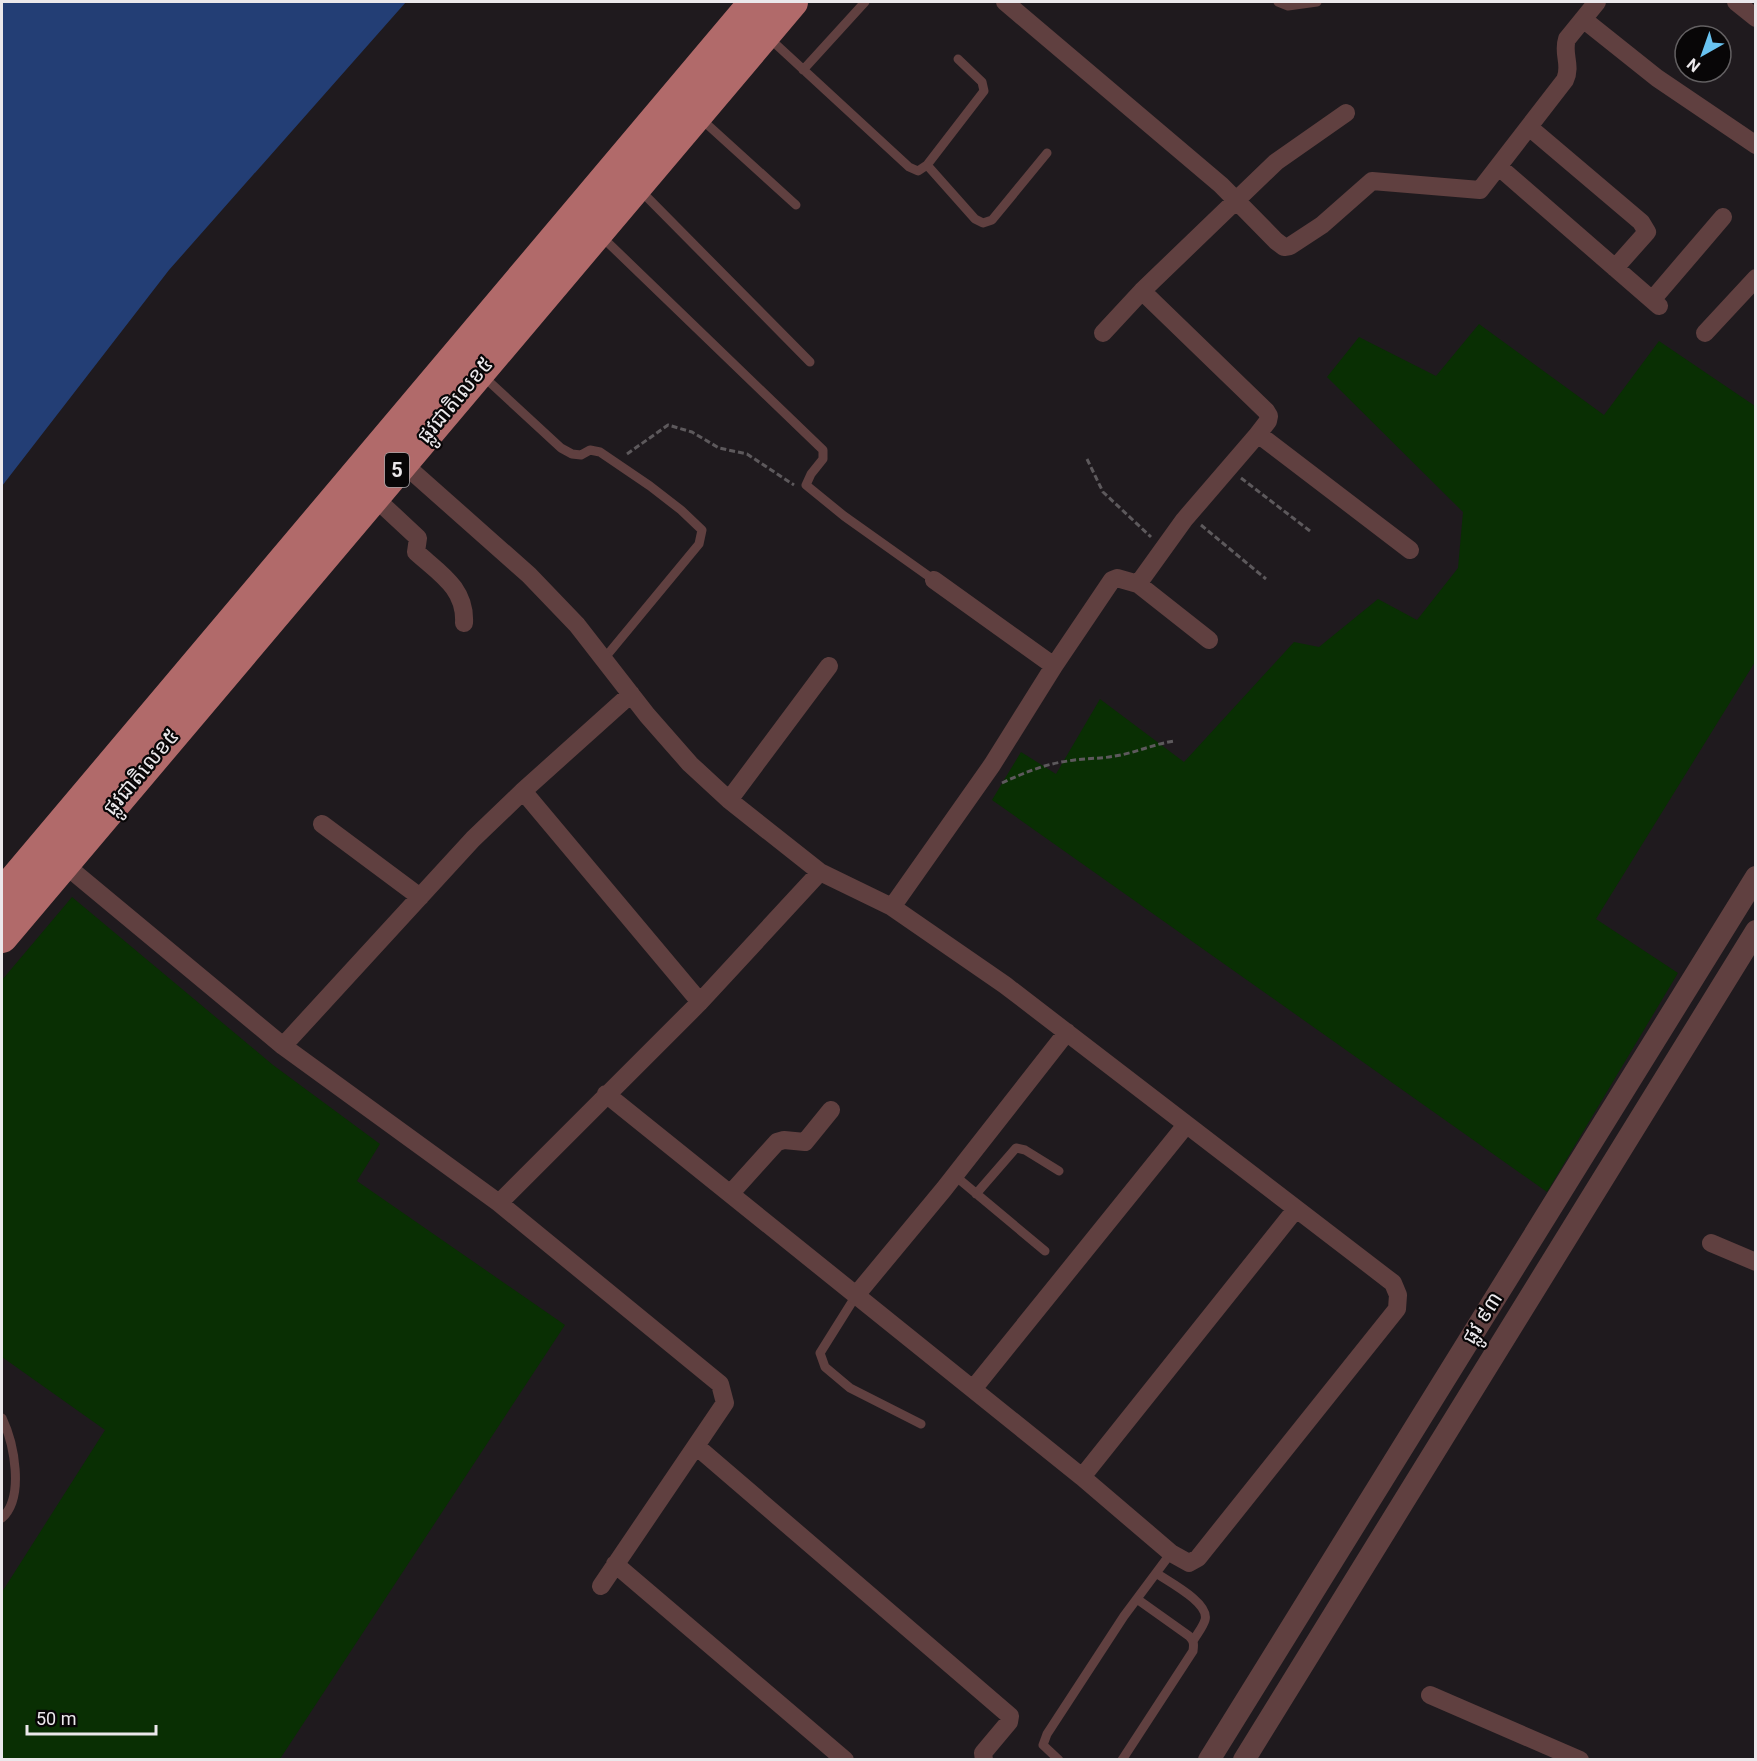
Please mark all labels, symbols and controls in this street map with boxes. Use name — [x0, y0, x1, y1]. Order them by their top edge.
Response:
north arrow — [1673, 24, 1733, 84]
text: N — [1683, 54, 1704, 76]
street label: ផ្លូវជាតិលេខ៥ — [412, 352, 504, 453]
road number: 5 — [385, 453, 409, 487]
street label: ផ្លូវជាតិលេខ៥ — [98, 724, 190, 825]
street label: ផ្លូវ ៩៣ — [1457, 1288, 1513, 1352]
scale bar — [27, 1698, 156, 1736]
text: 50 m — [36, 1708, 76, 1729]

